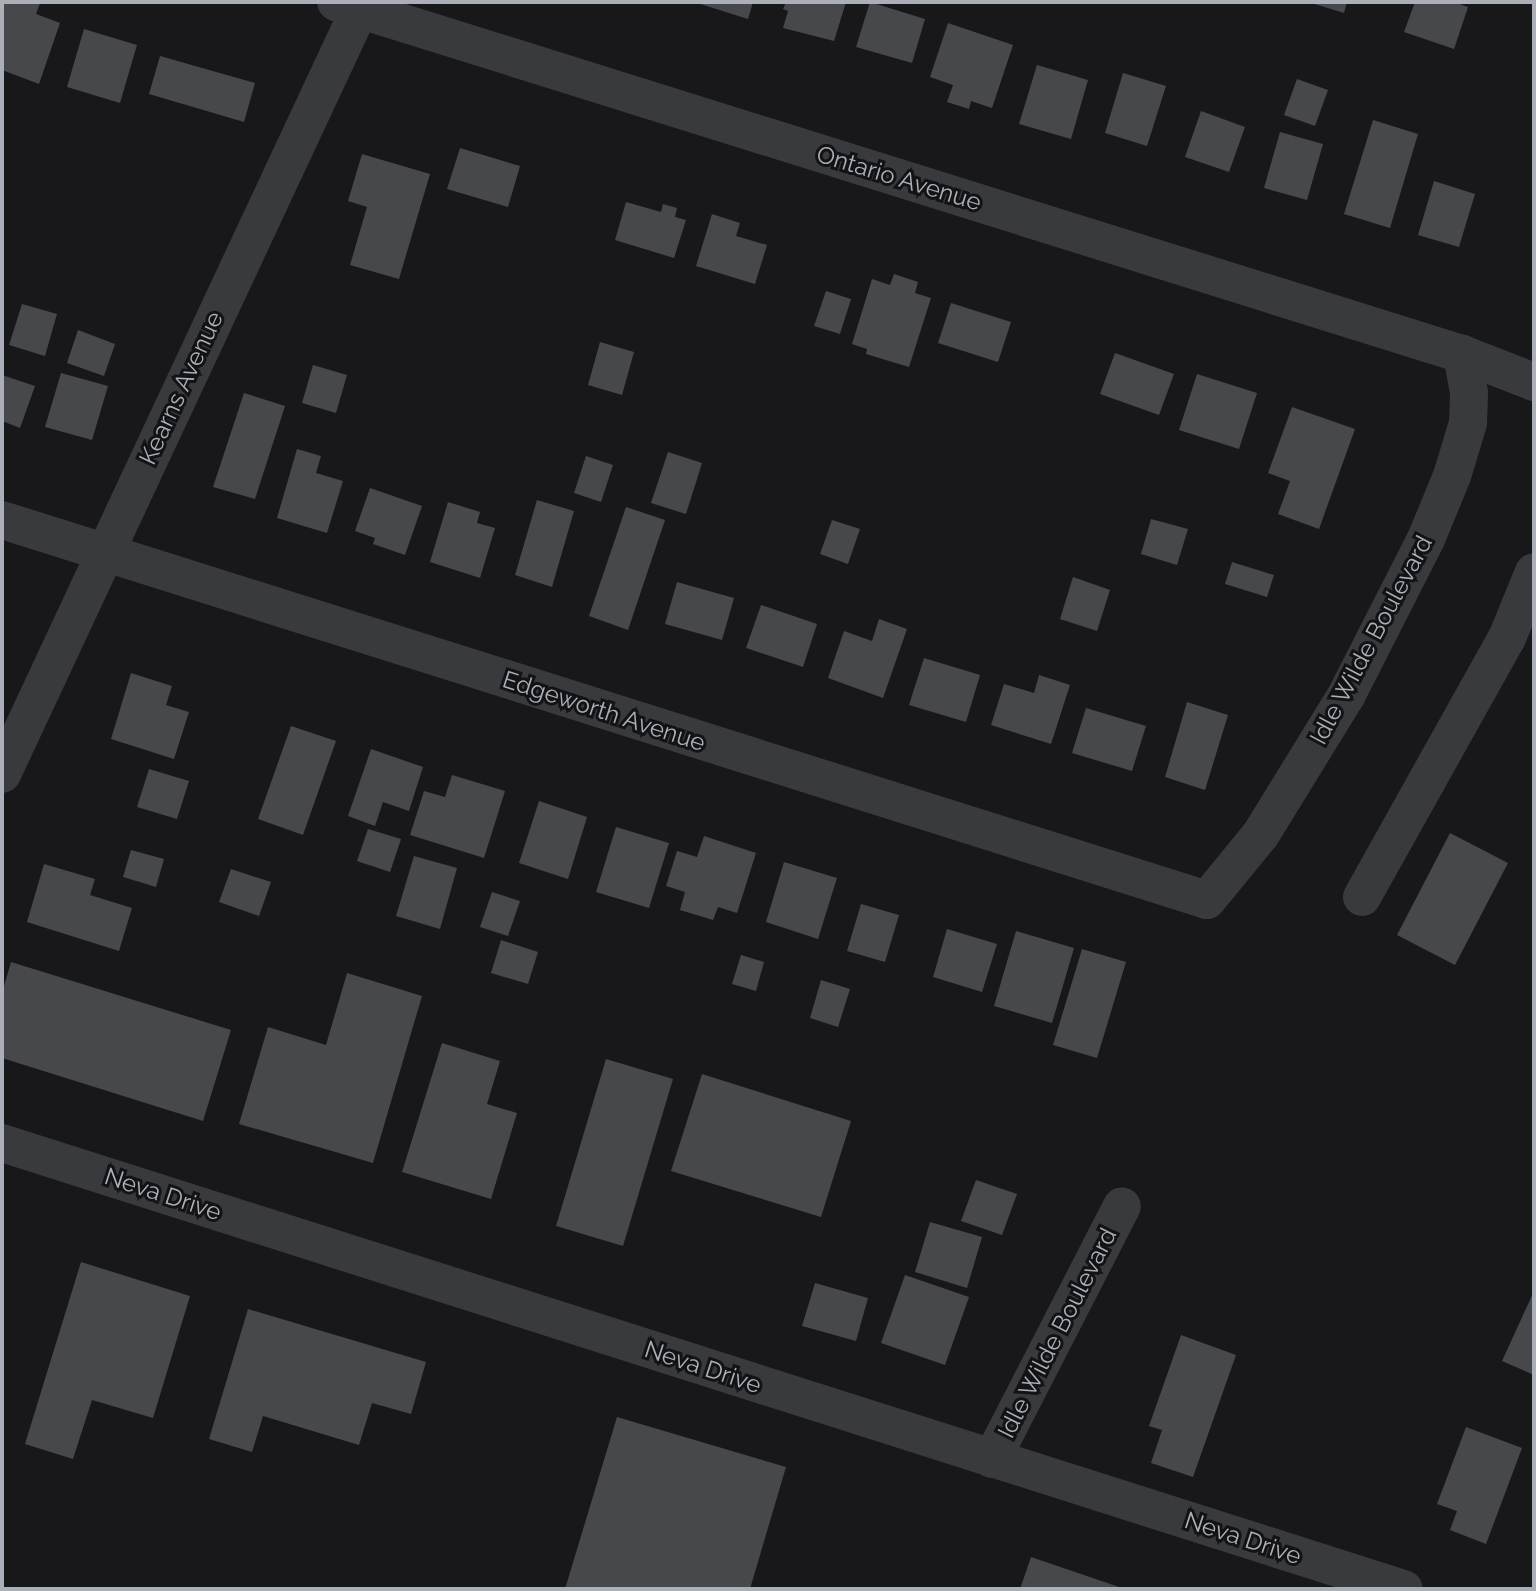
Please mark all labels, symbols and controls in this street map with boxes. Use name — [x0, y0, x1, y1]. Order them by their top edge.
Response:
street label: Ontario Avenue — [813, 139, 985, 217]
street label: Kearns Avenue — [133, 307, 229, 469]
street label: Idle Wilde Boulevard — [1304, 530, 1438, 750]
street label: Edgeworth Avenue — [499, 665, 709, 757]
street label: Neva Drive — [101, 1162, 225, 1226]
street label: Idle Wilde Boulevard — [991, 1223, 1123, 1443]
street label: Neva Drive — [641, 1335, 765, 1399]
street label: Neva Drive — [1181, 1506, 1305, 1570]

